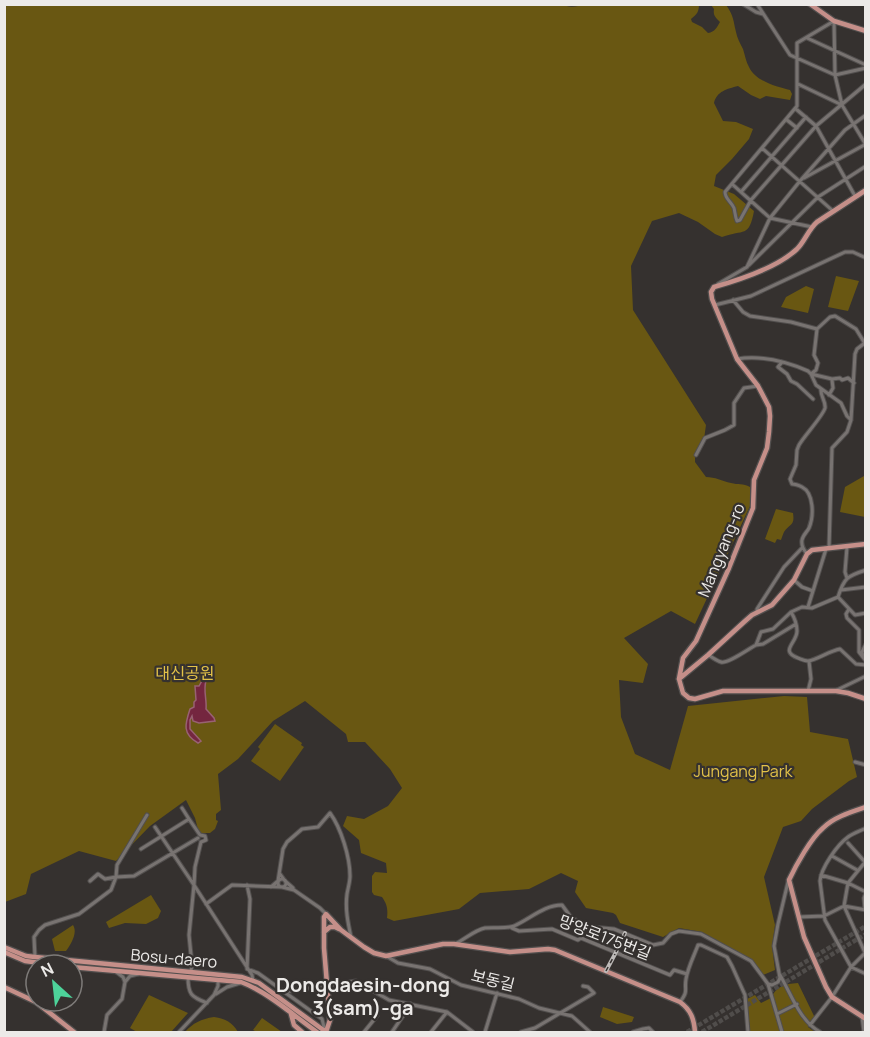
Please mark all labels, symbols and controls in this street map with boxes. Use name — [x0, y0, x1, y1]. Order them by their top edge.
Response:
street label: Mangyang-ro — [692, 500, 750, 600]
park label: 대신공원 — [156, 662, 214, 684]
park label: Jungang Park — [694, 760, 793, 782]
street label: 망양로175번길 — [556, 909, 654, 965]
street label: Bosu-daero — [130, 943, 218, 973]
north arrow — [24, 953, 84, 1013]
text: N — [37, 957, 57, 982]
street label: 보동길 — [469, 964, 517, 996]
district label: Dongdaesin-dong 3(sam)-ga — [276, 971, 450, 1021]

